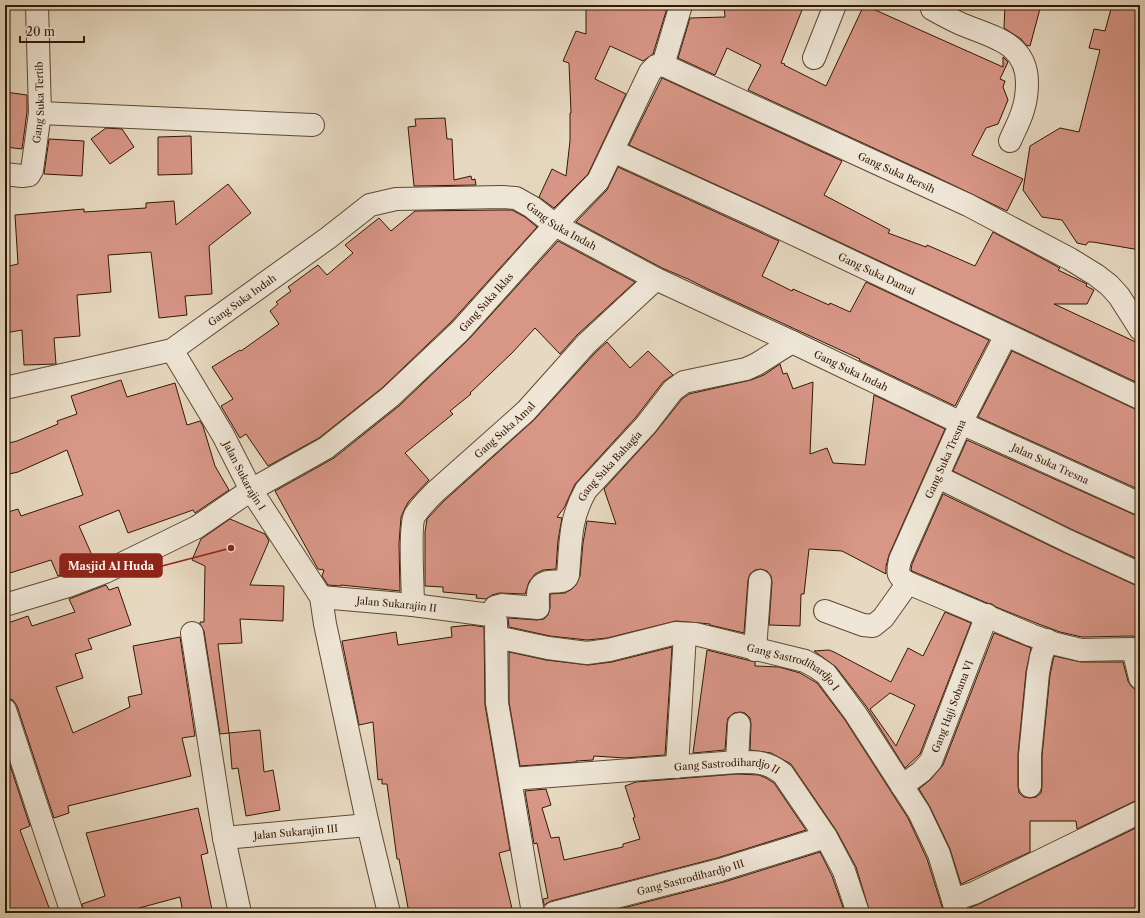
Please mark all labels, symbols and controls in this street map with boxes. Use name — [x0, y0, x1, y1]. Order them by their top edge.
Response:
scale bar — [20, 18, 84, 44]
text: 20 m — [26, 24, 55, 39]
street label: Gang Suka Tertib — [30, 61, 47, 144]
street label: Gang Suka Bersih — [856, 149, 938, 196]
street label: Gang Suka Indah — [524, 199, 599, 253]
street label: Gang Suka Damai — [836, 250, 918, 298]
street label: Gang Suka Iklas — [456, 270, 516, 335]
street label: Gang Suka Indah — [205, 271, 279, 329]
street label: Gang Suka Indah — [812, 347, 891, 394]
street label: Gang Suka Amal — [472, 399, 538, 461]
street label: Gang Suka Tresna — [922, 417, 969, 501]
street label: Gang Suka Bahagia — [575, 427, 645, 504]
street label: Jalan Sukarajin I — [219, 437, 269, 513]
street label: Jalan Suka Tresna — [1008, 440, 1092, 487]
callout: Masjid Al Huda — [60, 554, 162, 577]
text: Masjid Al Huda — [68, 559, 155, 573]
street label: Jalan Sukarajin II — [354, 594, 438, 615]
street label: Gang Sastrodihardjo I — [745, 641, 842, 693]
street label: Gang Haji Sobana VI — [929, 658, 976, 755]
street label: Gang Sastrodihardjo II — [674, 756, 782, 777]
street label: Jalan Sukarajin III — [251, 822, 339, 842]
street label: Gang Sastrodihardjo III — [635, 857, 746, 898]

